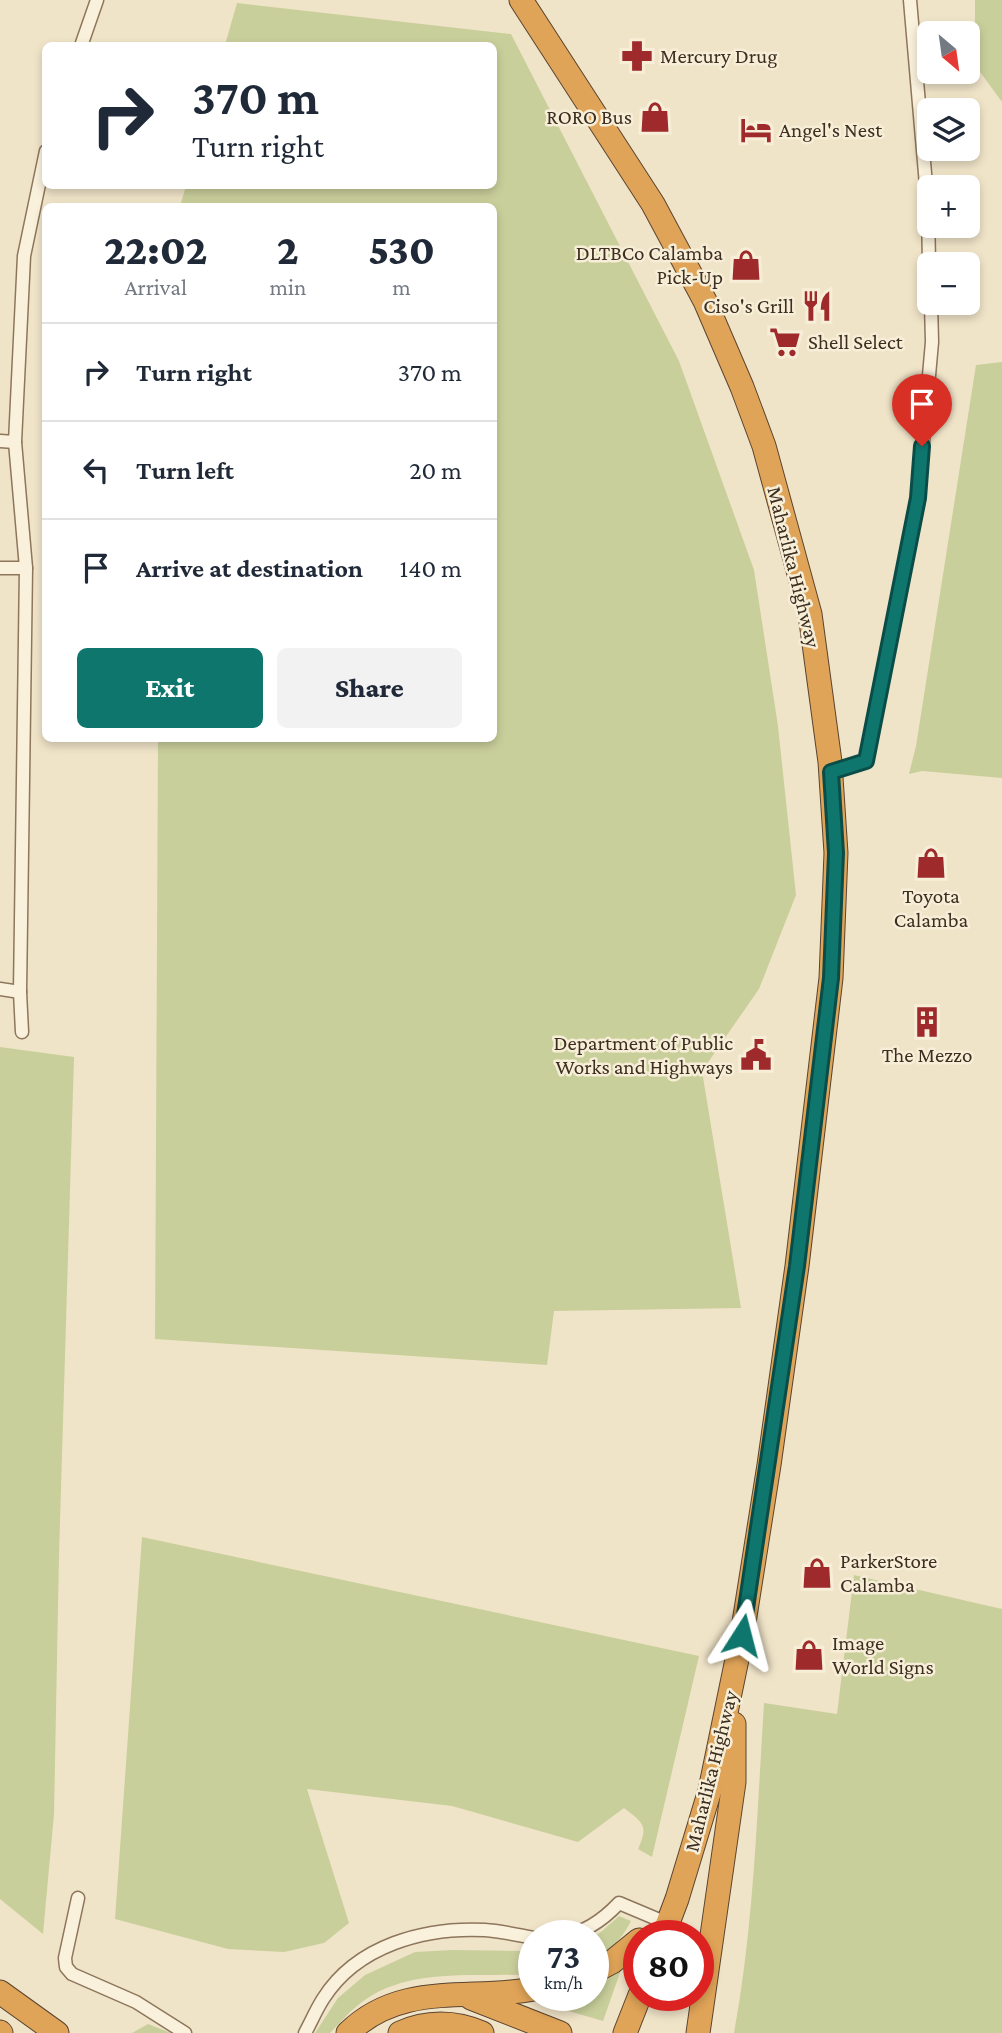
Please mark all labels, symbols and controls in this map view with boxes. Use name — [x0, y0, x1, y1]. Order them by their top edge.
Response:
north arrow — [917, 21, 980, 84]
map controls — [917, 21, 980, 315]
pharmacy icon: Mercury Drug — [620, 39, 654, 73]
place label: Mercury Drug — [660, 44, 777, 68]
icon: right — [77, 70, 168, 161]
text: 370 m — [192, 70, 319, 125]
button: layers — [917, 98, 980, 161]
shop icon: RORO Bus — [638, 100, 672, 134]
place label: RORO Bus — [546, 105, 632, 129]
hotel icon: Angel's Nest — [739, 113, 773, 147]
place label: Angel's Nest — [779, 118, 883, 142]
text: Turn right — [192, 128, 324, 164]
button: + — [917, 175, 980, 238]
text: 22:02 — [104, 226, 208, 273]
text: 2 — [277, 226, 299, 273]
text: 530 — [368, 226, 435, 273]
place label: DLTBCo Calamba Pick-Up — [576, 241, 723, 289]
shop icon: DLTBCo Calamba Pick-Up — [729, 248, 763, 282]
button: − — [917, 252, 980, 315]
text: Arrival — [124, 274, 187, 300]
text: min — [269, 274, 306, 300]
text: m — [392, 274, 411, 300]
restaurant icon: Ciso's Grill — [800, 289, 834, 323]
place label: Ciso's Grill — [703, 294, 794, 318]
supermarket icon: Shell Select — [768, 325, 802, 359]
place label: Shell Select — [808, 330, 904, 354]
icon: right — [77, 353, 115, 391]
text: Turn right — [136, 358, 252, 387]
text: 370 m — [398, 358, 462, 387]
pin — [892, 374, 952, 446]
icon: arrive — [903, 385, 941, 423]
icon: left — [77, 451, 115, 489]
text: Turn left — [136, 456, 234, 485]
text: 20 m — [409, 456, 462, 485]
street label: Maharlika Highway — [762, 484, 826, 650]
icon: arrive — [77, 549, 115, 587]
text: Arrive at destination — [136, 554, 363, 583]
text: 140 m — [400, 554, 462, 583]
button: Exit — [77, 648, 263, 728]
button: Share — [277, 648, 462, 728]
shop icon: Toyota Calamba — [914, 846, 948, 880]
place label: Toyota Calamba — [894, 884, 969, 932]
building icon: The Mezzo — [910, 1005, 944, 1039]
place label: Department of Public Works and Highways — [554, 1031, 733, 1079]
public building icon: Department of Public Works and Highways — [739, 1038, 773, 1072]
place label: The Mezzo — [882, 1043, 972, 1067]
place label: ParkerStore Calamba — [840, 1549, 937, 1597]
shop icon: ParkerStore Calamba — [800, 1556, 834, 1590]
position arrow — [705, 1598, 779, 1672]
place label: Image World Signs — [832, 1631, 934, 1679]
shop icon: Image World Signs — [792, 1638, 826, 1672]
street label: Maharlika Highway — [679, 1688, 743, 1854]
speed limit sign: 80 — [623, 1920, 714, 2011]
text: 73 — [547, 1937, 580, 1976]
text: km/h — [544, 1973, 583, 1993]

